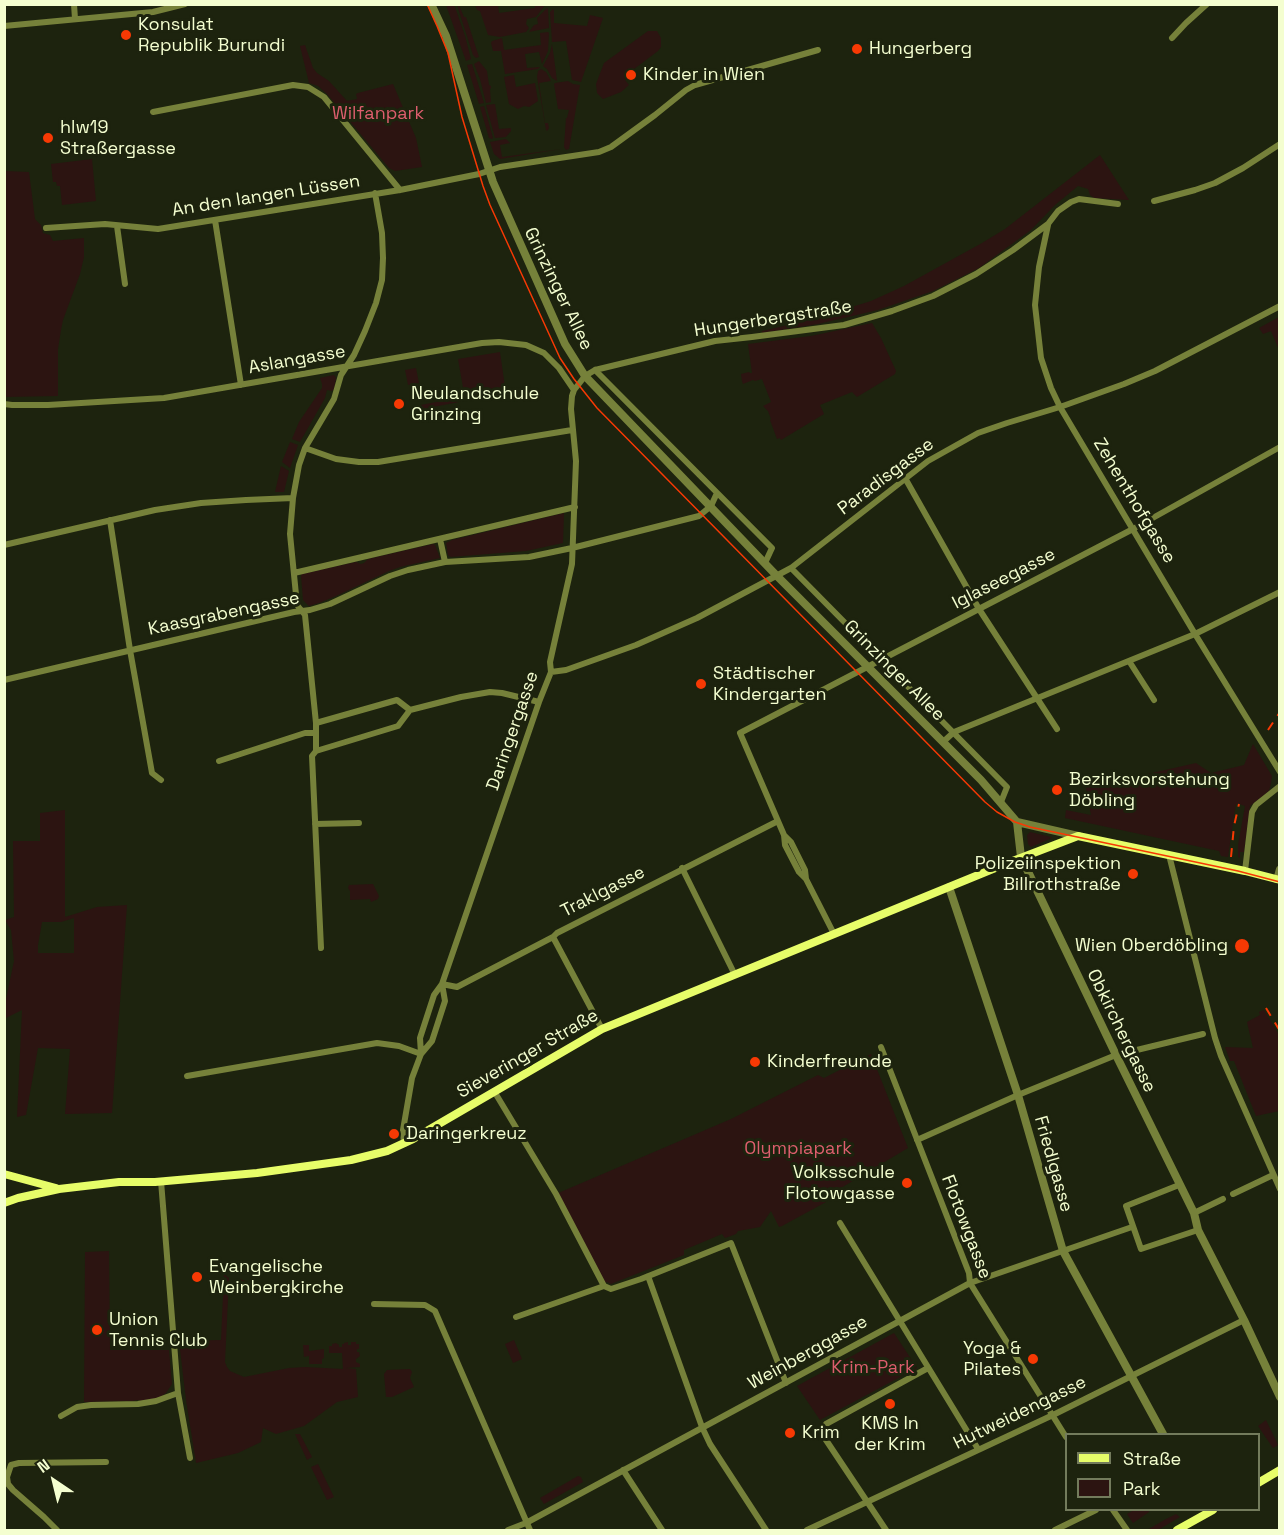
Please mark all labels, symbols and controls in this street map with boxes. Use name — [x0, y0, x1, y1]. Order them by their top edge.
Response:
place label: Konsulat Republik Burundi — [138, 14, 285, 57]
marker: Konsulat Republik Burundi — [119, 28, 133, 42]
place label: Hungerberg — [869, 38, 972, 60]
marker: Hungerberg — [850, 42, 864, 56]
place label: Kinder in Wien — [643, 64, 765, 86]
marker: Kinder in Wien — [624, 68, 638, 82]
park label: Wilfanpark — [332, 103, 424, 125]
place label: hlw19 Straßergasse — [60, 117, 176, 160]
marker: hlw19 Straßergasse — [41, 131, 55, 145]
street label: An den langen Lüssen — [170, 170, 362, 222]
street label: Grinzinger Allee — [519, 224, 597, 354]
street label: Hungerbergstraße — [693, 296, 853, 342]
street label: Aslangasse — [247, 341, 347, 379]
place label: Neulandschule Grinzing — [411, 383, 539, 426]
marker: Neulandschule Grinzing — [392, 397, 406, 411]
street label: Paradisgasse — [834, 434, 938, 520]
street label: Zehenthofgasse — [1088, 434, 1180, 568]
street label: Iglaseegasse — [949, 544, 1059, 614]
street label: Kaasgrabengasse — [146, 587, 302, 641]
street label: Grinzinger Allee — [839, 616, 949, 726]
place label: Städtischer Kindergarten — [713, 663, 826, 706]
street label: Daringergasse — [482, 669, 544, 793]
marker: Städtischer Kindergarten — [694, 677, 708, 691]
place label: Bezirksvorstehung Döbling — [1069, 769, 1230, 812]
marker: Bezirksvorstehung Döbling — [1050, 783, 1064, 797]
place label: Polizeiinspektion Billrothstraße — [975, 853, 1121, 896]
street label: Traklgasse — [557, 862, 649, 922]
marker: Polizeiinspektion Billrothstraße — [1126, 867, 1140, 881]
place label: Wien Oberdöbling — [1075, 935, 1228, 957]
marker: Wien Oberdöbling — [1233, 937, 1251, 955]
street label: Obkirchergasse — [1082, 966, 1160, 1096]
street label: Sieveringer Straße — [453, 1005, 603, 1103]
place label: Kinderfreunde — [767, 1051, 892, 1073]
marker: Kinderfreunde — [748, 1055, 762, 1069]
street label: Friedlgasse — [1029, 1113, 1077, 1215]
place label: Daringerkreuz — [406, 1123, 527, 1145]
marker: Daringerkreuz — [387, 1127, 401, 1141]
park label: Olympiapark — [744, 1138, 852, 1160]
place label: Volksschule Flotowgasse — [785, 1162, 895, 1204]
street label: Flotowgasse — [936, 1172, 996, 1282]
marker: Volksschule Flotowgasse — [900, 1176, 914, 1190]
place label: Evangelische Weinbergkirche — [209, 1256, 344, 1298]
marker: Evangelische Weinbergkirche — [190, 1270, 204, 1284]
place label: Union Tennis Club — [109, 1309, 208, 1352]
street label: Weinberggasse — [744, 1311, 872, 1395]
marker: Union Tennis Club — [90, 1323, 104, 1337]
place label: Yoga & Pilates — [963, 1338, 1021, 1380]
marker: Yoga & Pilates — [1026, 1352, 1040, 1366]
park label: Krim-Park — [831, 1357, 915, 1379]
street label: Hutweidengasse — [950, 1371, 1090, 1455]
marker: KMS In der Krim — [883, 1397, 897, 1411]
place label: KMS In der Krim — [854, 1413, 926, 1456]
place label: Krim — [802, 1422, 840, 1444]
marker: Krim — [783, 1426, 797, 1440]
legend — [1065, 1433, 1260, 1511]
text: Straße — [1123, 1447, 1181, 1470]
north arrow — [24, 1451, 84, 1511]
text: N — [33, 1454, 54, 1478]
text: Park — [1123, 1477, 1160, 1500]

